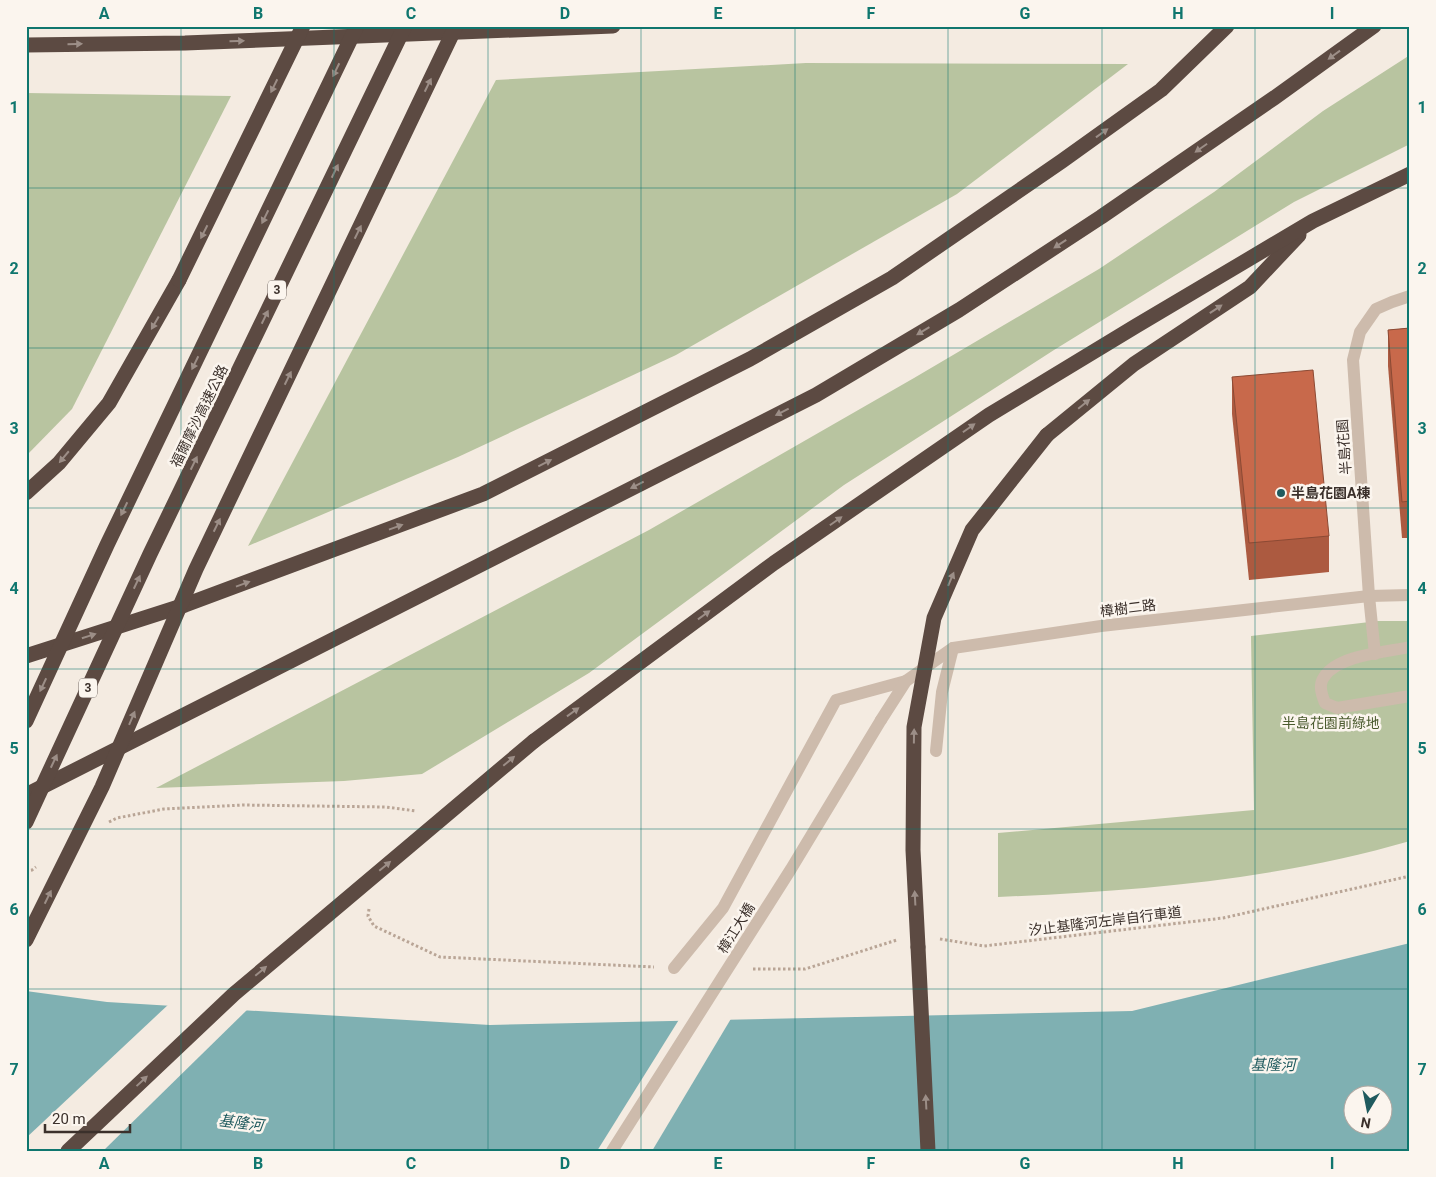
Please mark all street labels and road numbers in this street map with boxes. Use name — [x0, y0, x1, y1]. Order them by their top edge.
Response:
road number: 3 — [268, 280, 286, 300]
street label: 福爾摩沙高速公路 — [167, 362, 231, 470]
street label: 半島花園 — [1334, 419, 1354, 475]
street label: 樟樹二路 — [1099, 597, 1157, 619]
road number: 3 — [79, 678, 97, 698]
street label: 樟江大橋 — [714, 900, 758, 956]
street label: 汐止基隆河左岸自行車道 — [1028, 904, 1182, 938]

